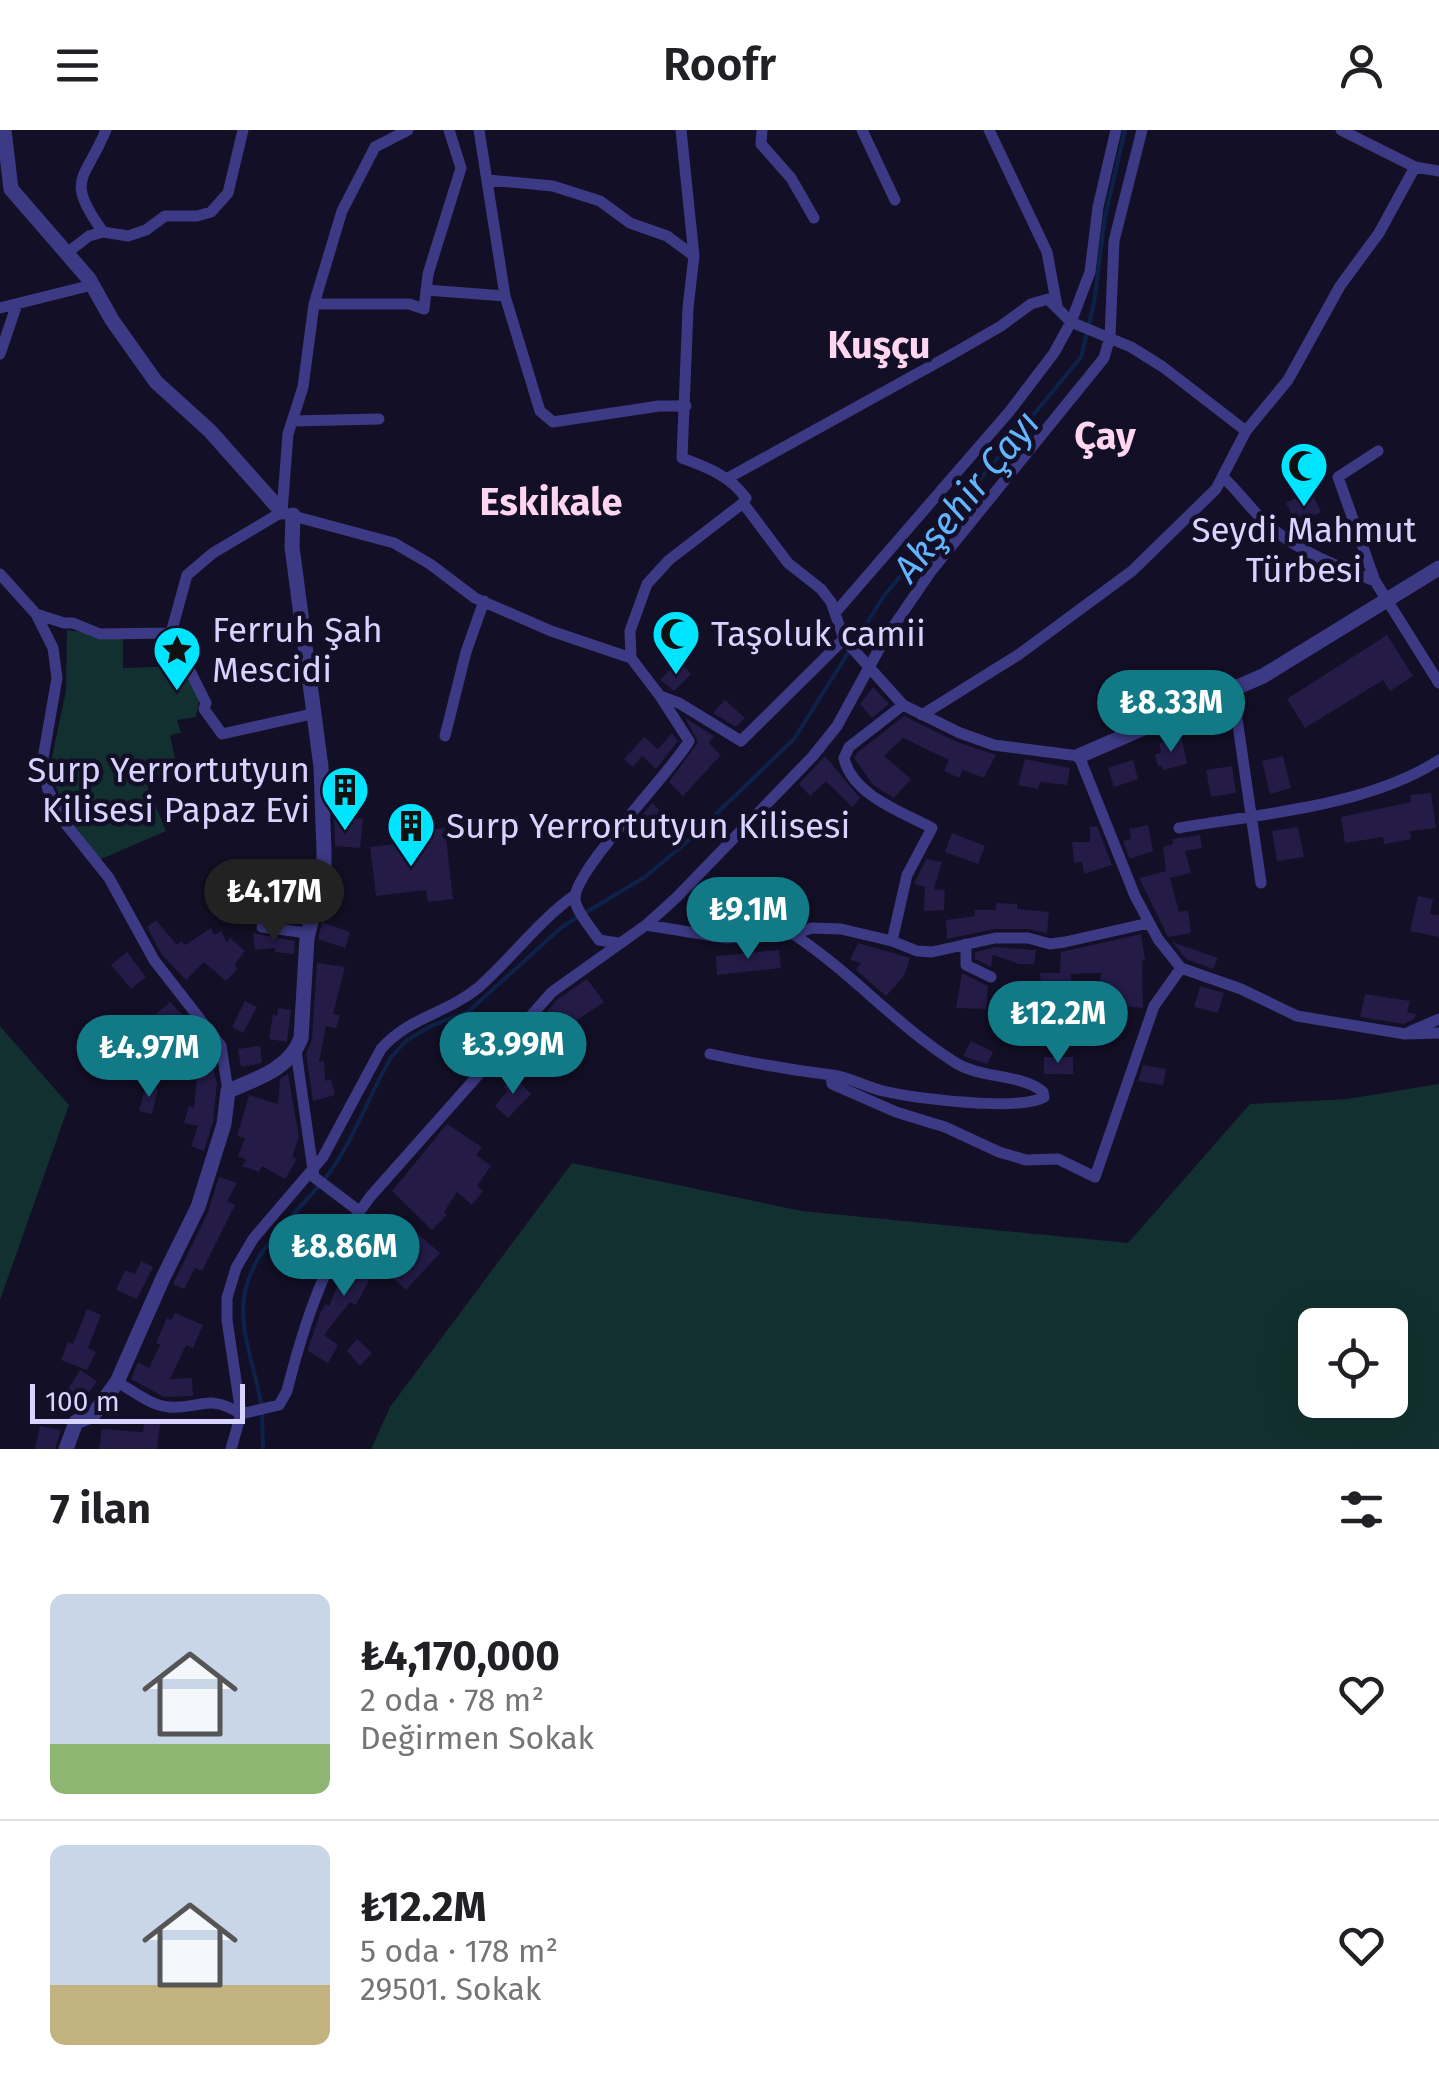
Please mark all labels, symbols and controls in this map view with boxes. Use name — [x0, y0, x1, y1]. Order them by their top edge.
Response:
icon: menu — [50, 38, 105, 93]
text: Roofr — [663, 38, 776, 92]
icon: person — [1334, 38, 1389, 93]
district label: Kuşçu — [827, 322, 931, 369]
water label: Akşehir Çayı — [882, 401, 1049, 593]
district label: Çay — [1074, 413, 1136, 459]
mosque icon: Seydi Mahmut Türbesi — [1278, 440, 1330, 508]
district label: Eskikale — [480, 479, 622, 525]
place label: Seydi Mahmut Türbesi — [1192, 509, 1417, 591]
mosque icon: Taşoluk camii — [650, 608, 702, 676]
place label: Ferruh Şah Mescidi — [212, 609, 383, 691]
place label: Taşoluk camii — [711, 613, 926, 655]
place icon: Ferruh Şah Mescidi — [151, 624, 203, 692]
pin: ₺8.33M — [1090, 670, 1252, 755]
text: ₺8.33M — [1119, 683, 1223, 721]
place label: Surp Yerrortutyun Kilisesi Papaz Evi — [27, 749, 310, 831]
building icon: Surp Yerrortutyun Kilisesi Papaz Evi — [319, 764, 371, 832]
building icon: Surp Yerrortutyun Kilisesi — [385, 800, 437, 868]
place label: Surp Yerrortutyun Kilisesi — [446, 805, 850, 847]
pin: ₺4.17M — [193, 859, 355, 944]
text: ₺4.17M — [226, 872, 322, 910]
pin: ₺9.1M — [678, 877, 818, 962]
text: ₺9.1M — [708, 890, 788, 928]
pin: ₺12.2M — [977, 981, 1139, 1066]
text: ₺12.2M — [1010, 994, 1106, 1032]
pin: ₺3.99M — [432, 1012, 594, 1097]
pin: ₺4.97M — [68, 1015, 230, 1100]
text: ₺3.99M — [462, 1025, 564, 1063]
text: ₺4.97M — [99, 1028, 199, 1066]
pin: ₺8.86M — [263, 1214, 425, 1299]
text: ₺8.86M — [291, 1227, 397, 1265]
map controls — [1298, 1308, 1408, 1418]
button: locate — [1298, 1308, 1408, 1418]
scale bar — [30, 1379, 245, 1424]
text: 100 m — [45, 1385, 120, 1418]
icon: filters — [1334, 1482, 1389, 1537]
text: 7 ilan — [50, 1484, 151, 1534]
text: ₺4,170,000 — [360, 1631, 560, 1681]
icon: home — [130, 1634, 250, 1754]
icon: heart — [1334, 1667, 1389, 1722]
text: 2 oda · 78 m² — [360, 1681, 544, 1719]
text: Değirmen Sokak — [360, 1719, 594, 1757]
text: ₺12.2M — [360, 1882, 486, 1932]
icon: home — [130, 1885, 250, 2005]
icon: heart — [1334, 1918, 1389, 1973]
text: 5 oda · 178 m² — [360, 1932, 558, 1970]
text: 29501. Sokak — [360, 1970, 541, 2008]

